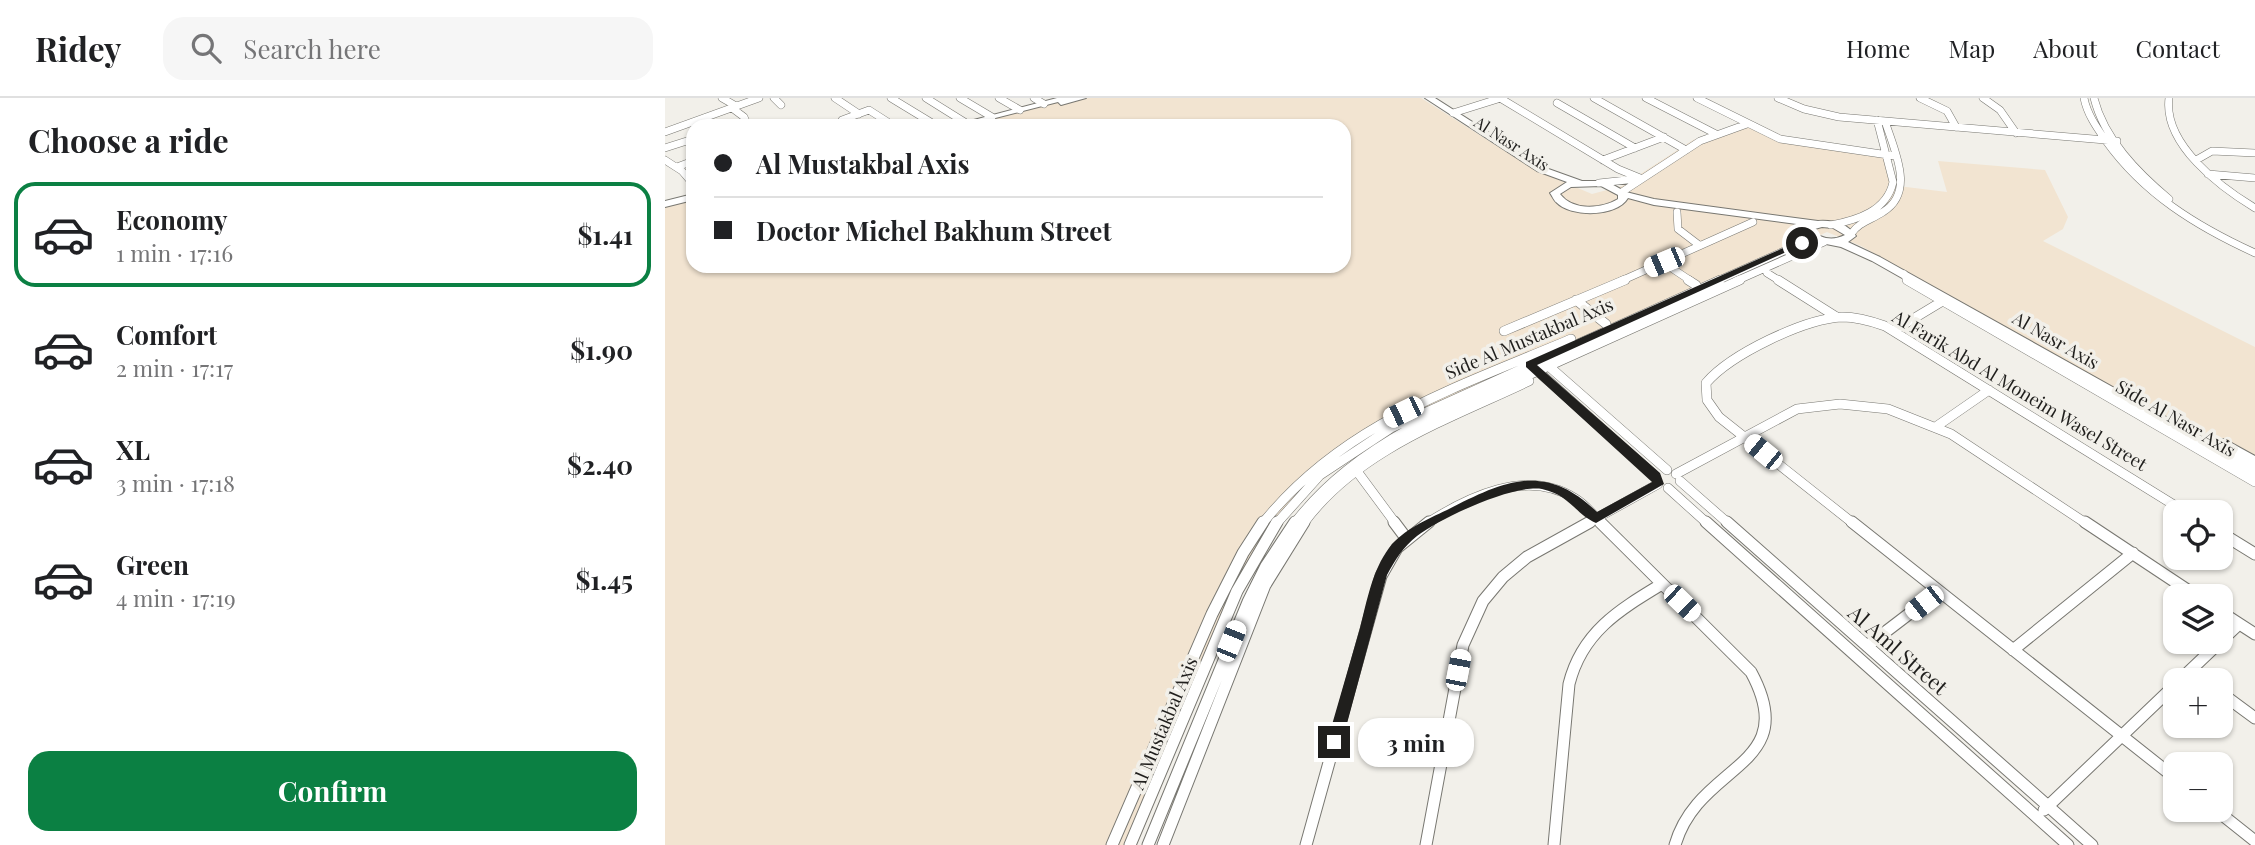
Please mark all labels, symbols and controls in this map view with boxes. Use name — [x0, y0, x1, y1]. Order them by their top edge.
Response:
search box — [163, 17, 653, 80]
text: Ridey — [35, 26, 121, 70]
icon: search — [187, 29, 225, 67]
text: Search here — [243, 31, 381, 66]
text: Home — [1846, 32, 1910, 64]
text: Map — [1948, 32, 1995, 64]
text: About — [2033, 32, 2097, 64]
text: Contact — [2135, 32, 2220, 64]
street label: Al Nasr Axis — [1470, 110, 1553, 175]
text: Choose a ride — [28, 118, 229, 161]
text: Al Mustakbal Axis — [756, 146, 970, 181]
text: Economy — [116, 202, 227, 237]
icon: car — [32, 203, 95, 266]
text: Doctor Michel Bakhum Street — [756, 213, 1112, 248]
text: $1.41 — [577, 217, 633, 252]
route start — [1786, 227, 1818, 259]
text: 1 min · 17:16 — [116, 237, 233, 268]
car — [1641, 244, 1688, 280]
street label: Side Al Mustakbal Axis — [1441, 292, 1617, 384]
street label: Al Farik Abd Al Moneim Wasel Street — [1887, 304, 2152, 476]
street label: Al Nasr Axis — [2008, 305, 2103, 374]
text: Comfort — [116, 317, 217, 352]
icon: car — [32, 318, 95, 381]
text: $1.90 — [570, 332, 633, 367]
text: 2 min · 17:17 — [116, 352, 233, 383]
street label: Side Al Nasr Axis — [2112, 374, 2240, 462]
car — [1380, 393, 1427, 431]
car — [1741, 431, 1786, 473]
text: XL — [116, 432, 150, 467]
icon: car — [32, 433, 95, 496]
text: $2.40 — [567, 447, 633, 482]
text: 3 min · 17:18 — [116, 467, 235, 498]
map controls — [2163, 500, 2233, 822]
button: locate — [2163, 500, 2233, 570]
text: Green — [116, 547, 189, 582]
icon: car — [32, 548, 95, 611]
text: $1.45 — [575, 562, 633, 597]
car — [1660, 581, 1705, 625]
text: 4 min · 17:19 — [116, 582, 236, 613]
car — [1901, 582, 1948, 624]
button: layers — [2163, 584, 2233, 654]
street label: Al Aml Street — [1843, 597, 1955, 700]
car — [1214, 618, 1249, 664]
car — [1444, 647, 1473, 693]
street label: Al Mustakbal Axis — [1125, 653, 1203, 794]
button: + — [2163, 668, 2233, 738]
callout: 3 min — [1359, 718, 1474, 766]
route end — [1318, 726, 1350, 758]
text: 3 min — [1387, 727, 1445, 758]
button: Confirm — [28, 751, 637, 831]
button: − — [2163, 752, 2233, 822]

